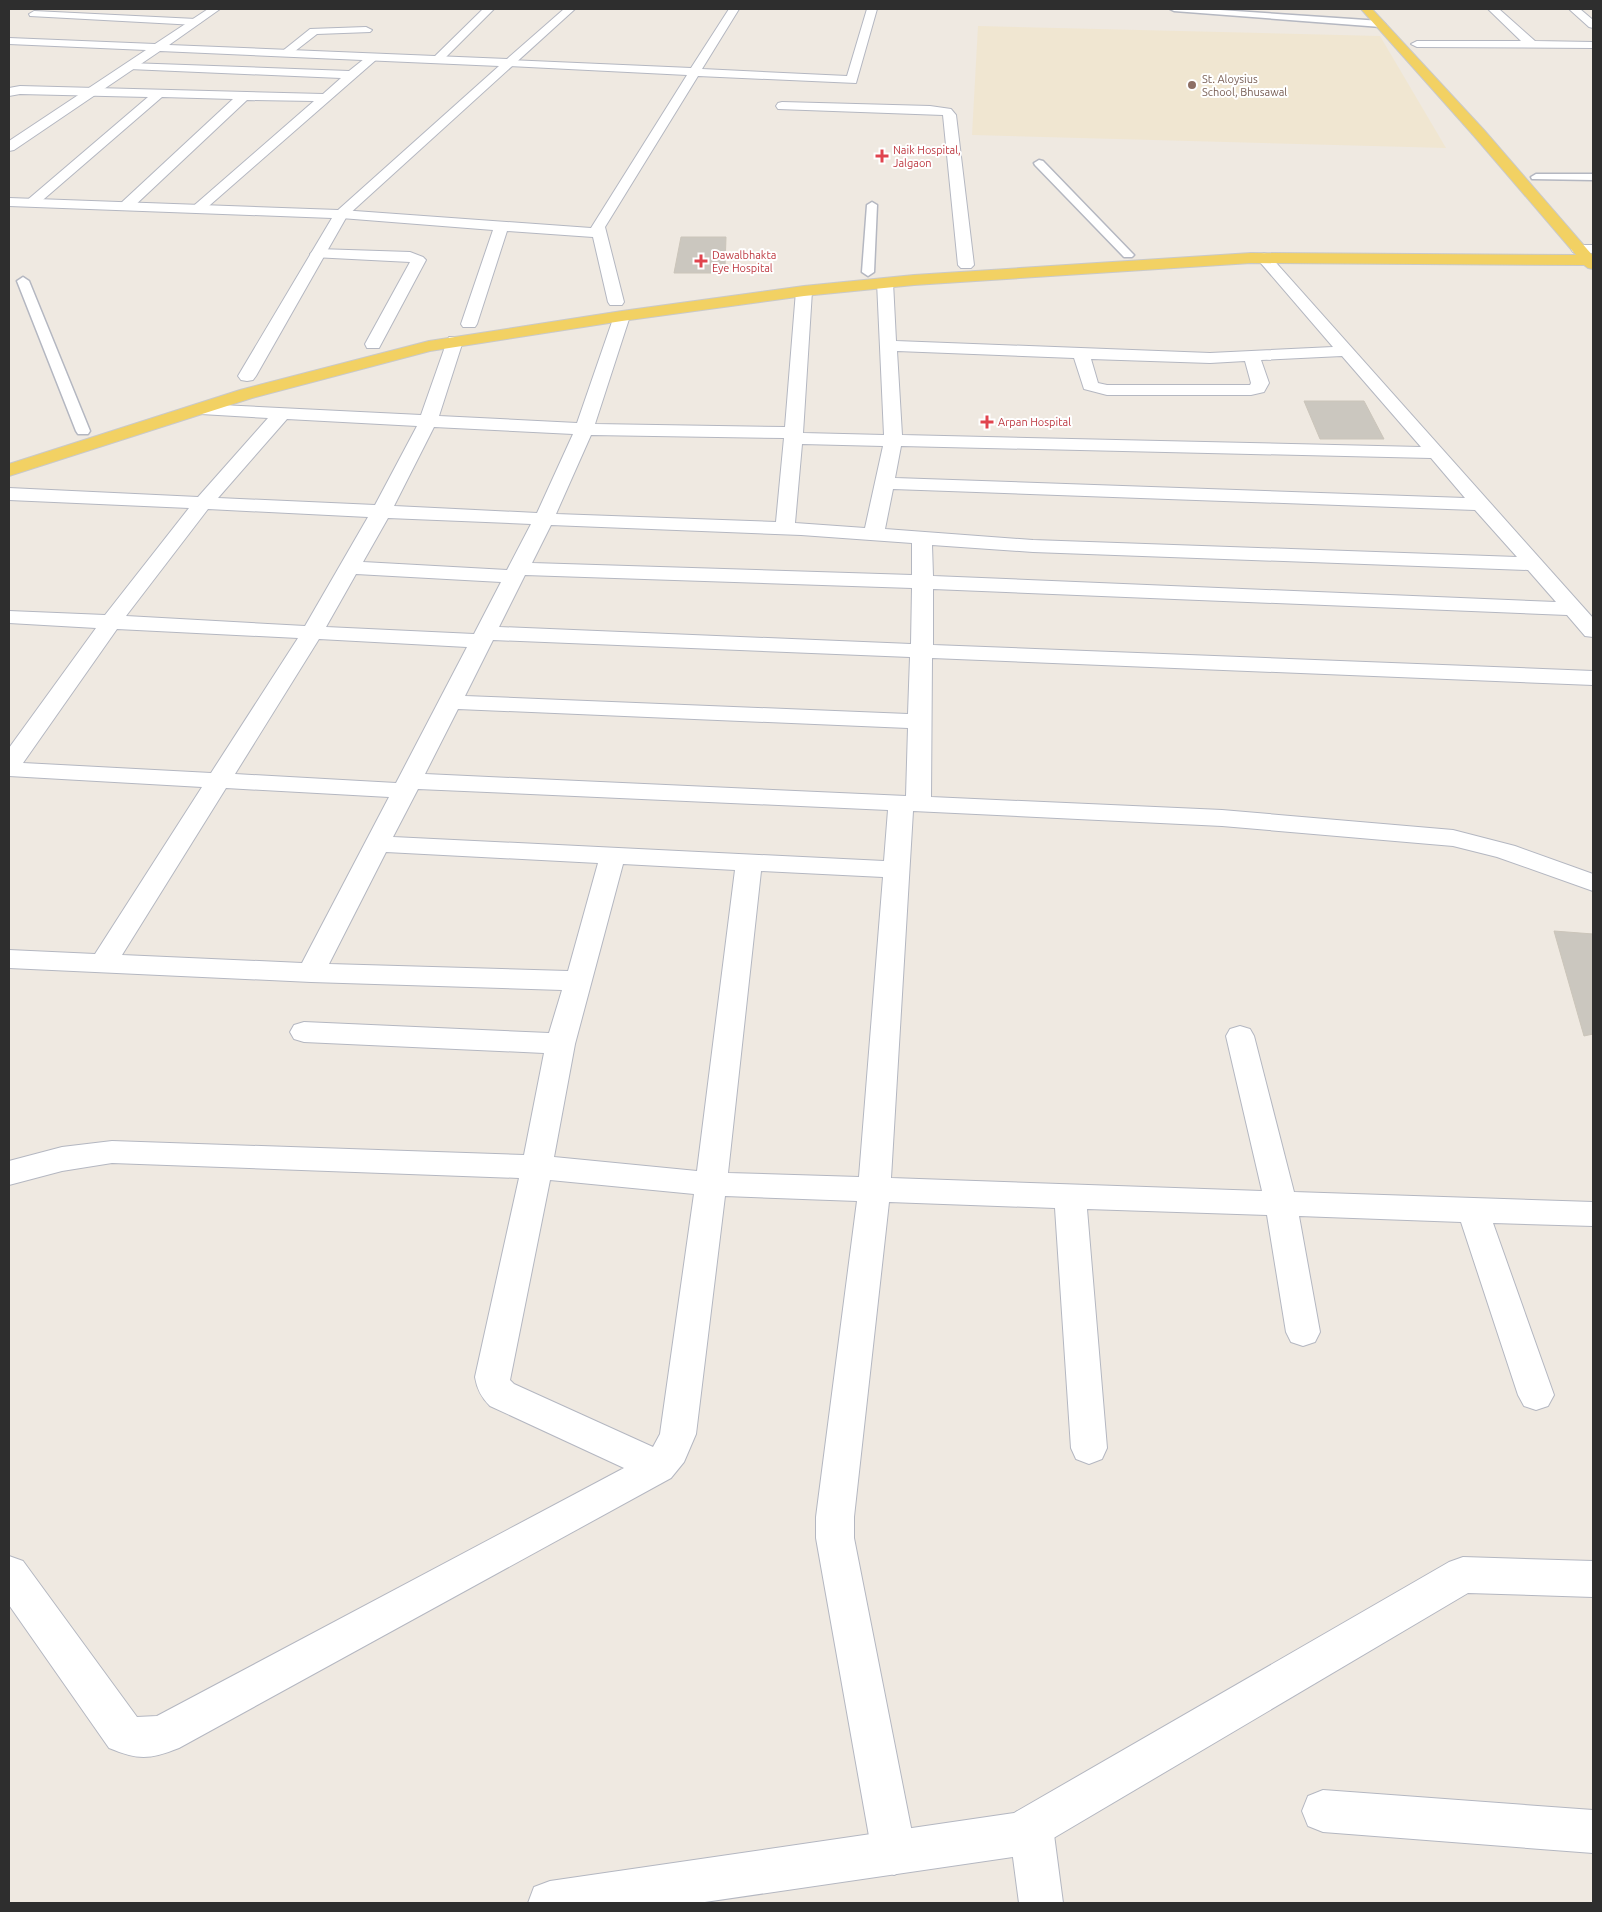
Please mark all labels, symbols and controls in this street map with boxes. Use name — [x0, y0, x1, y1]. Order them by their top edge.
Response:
place label: St. Aloysius School, Bhusawal — [1202, 73, 1287, 98]
marker: St. Aloysius School, Bhusawal — [1186, 79, 1198, 91]
place label: Naik Hospital, Jalgaon — [893, 144, 961, 169]
marker: Naik Hospital, Jalgaon — [875, 149, 889, 163]
place label: Dawalbhakta Eye Hospital — [712, 249, 776, 274]
marker: Dawalbhakta Eye Hospital — [694, 254, 708, 268]
marker: Arpan Hospital — [980, 415, 994, 429]
place label: Arpan Hospital — [998, 416, 1071, 428]

